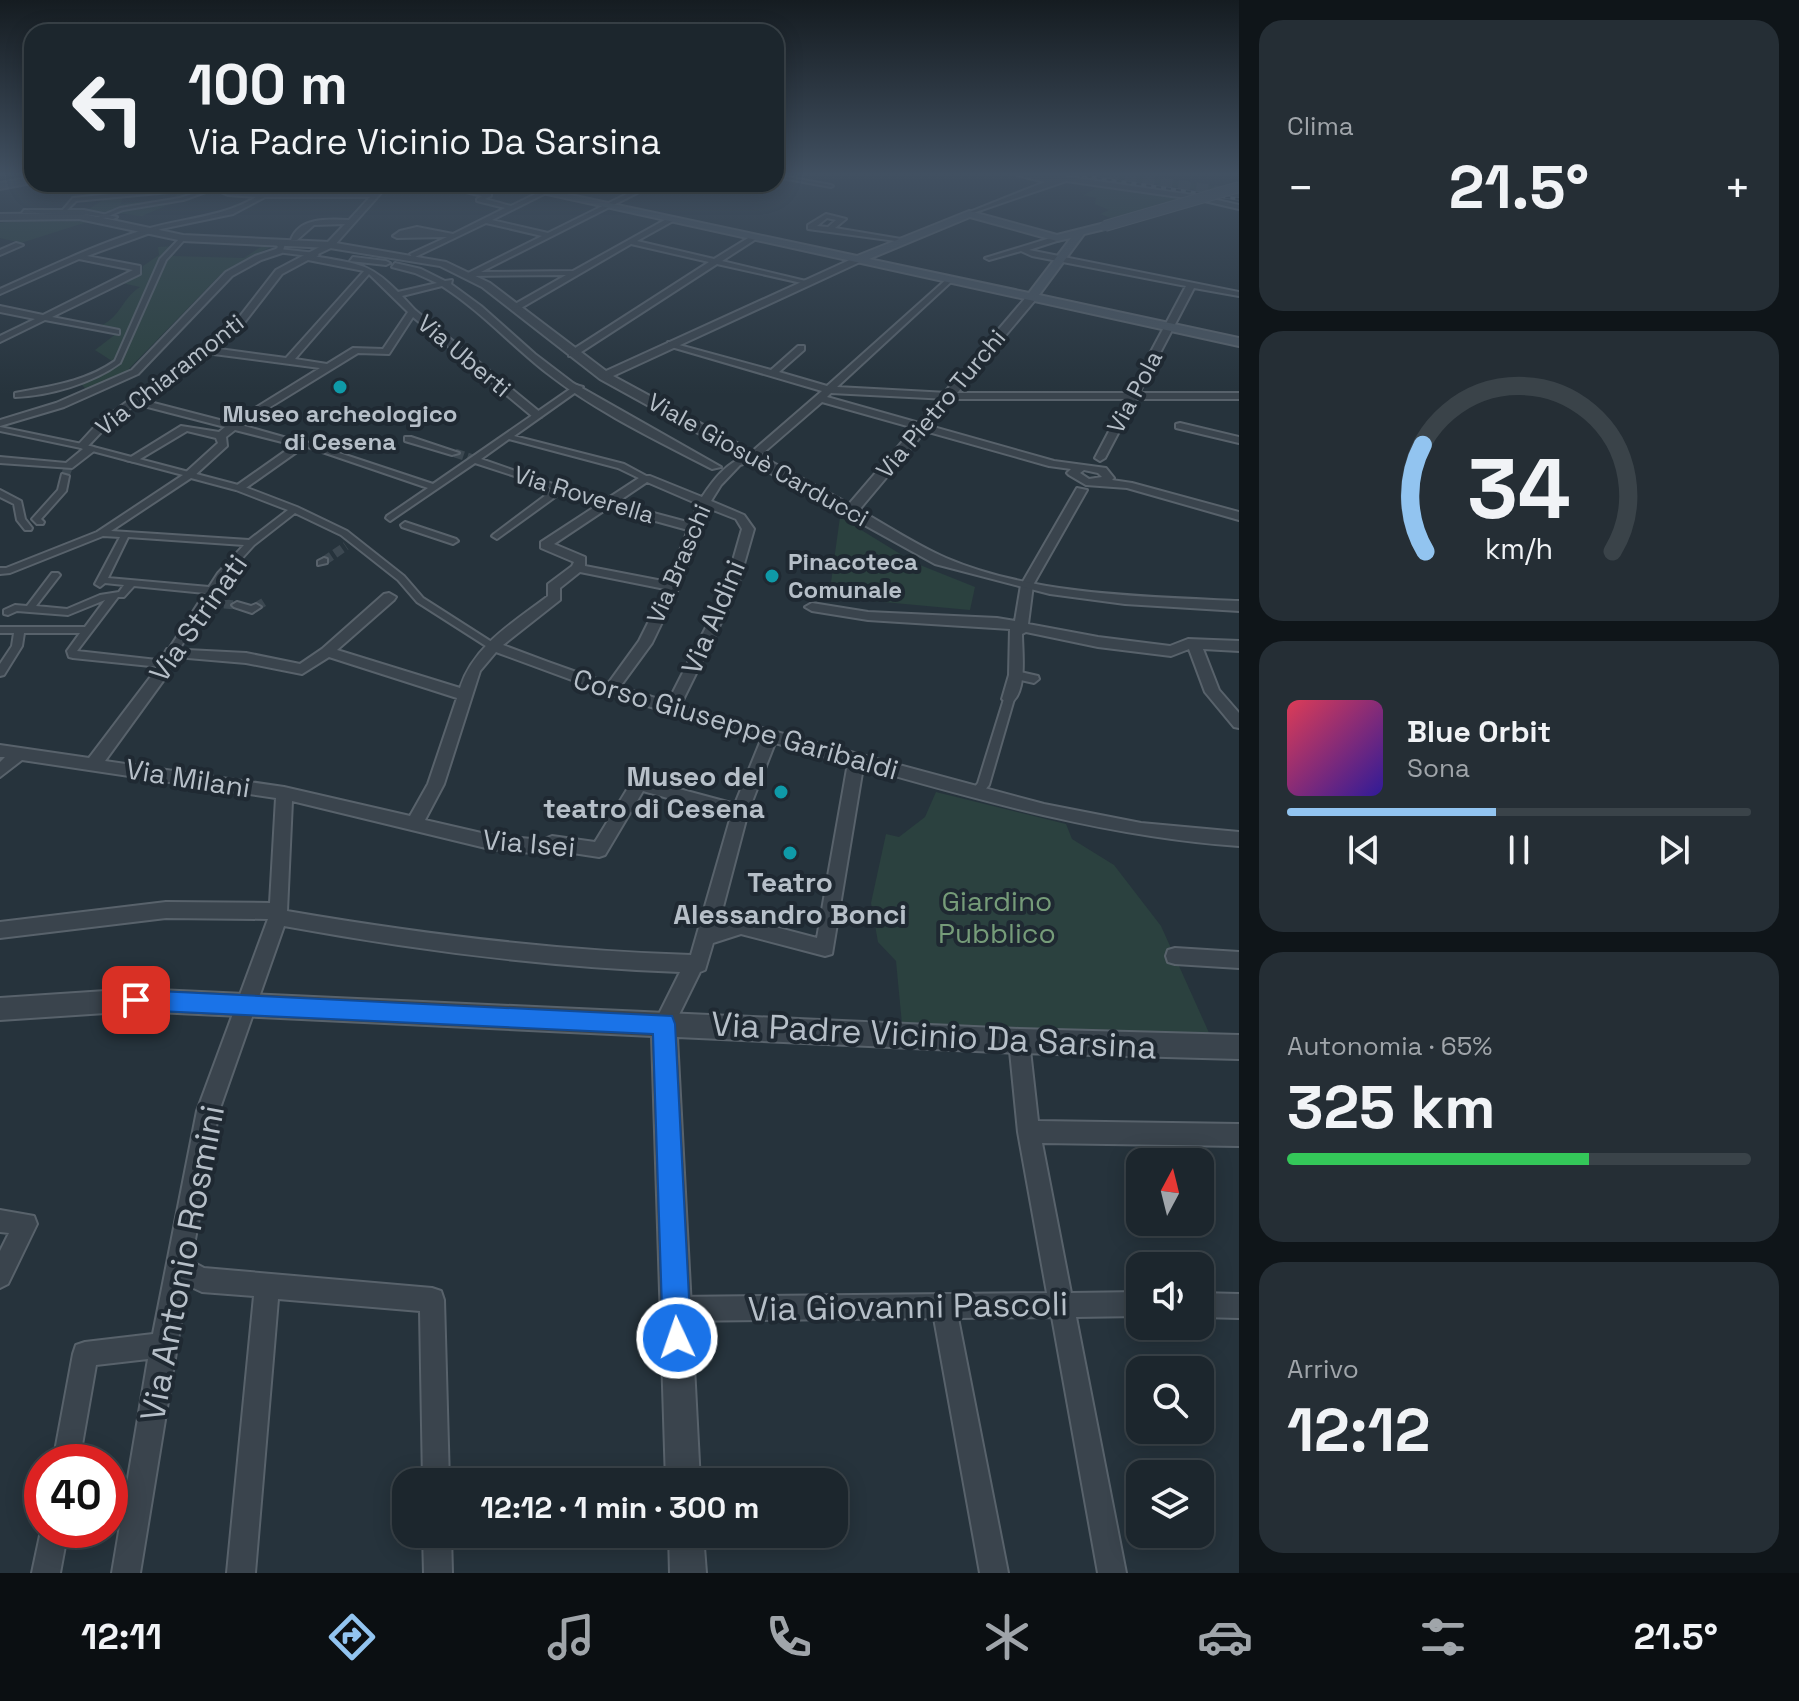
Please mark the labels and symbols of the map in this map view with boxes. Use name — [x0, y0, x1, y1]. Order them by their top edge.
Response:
street label: Via Chiaramonti — [89, 307, 250, 442]
street label: Via Uberti — [411, 308, 517, 404]
street label: Via Pietro Turchi — [869, 323, 1012, 485]
street label: Via Pola — [1100, 345, 1169, 438]
marker: Museo archeologico di Cesena — [331, 378, 349, 396]
street label: Viale Giosuè Carducci — [642, 386, 874, 533]
place label: Museo archeologico di Cesena — [222, 398, 458, 457]
street label: Via Roverella — [510, 458, 658, 531]
street label: Via Braschi — [640, 500, 718, 628]
place label: Pinacoteca Comunale — [788, 546, 918, 605]
street label: Via Strinati — [141, 547, 255, 689]
street label: Via Aldini — [673, 554, 753, 680]
marker: Pinacoteca Comunale — [763, 567, 781, 585]
street label: Corso Giuseppe Garibaldi — [569, 660, 903, 788]
street label: Via Milani — [123, 750, 253, 806]
place label: Museo del teatro di Cesena — [543, 758, 765, 826]
marker: Museo del teatro di Cesena — [772, 783, 790, 801]
street label: Via Isei — [481, 821, 577, 865]
marker: Teatro Alessandro Bonci — [781, 844, 799, 862]
place label: Teatro Alessandro Bonci — [673, 864, 907, 932]
park label: Giardino Pubblico — [938, 883, 1056, 951]
pin — [102, 966, 170, 1034]
street label: Via Padre Vicinio Da Sarsina — [710, 1002, 1158, 1069]
street label: Via Antonio Rosmini — [131, 1101, 234, 1425]
north arrow — [1126, 1148, 1214, 1236]
street label: Via Giovanni Pascoli — [748, 1282, 1068, 1331]
position arrow — [635, 1296, 719, 1380]
speed limit sign: 40 — [24, 1444, 128, 1548]

